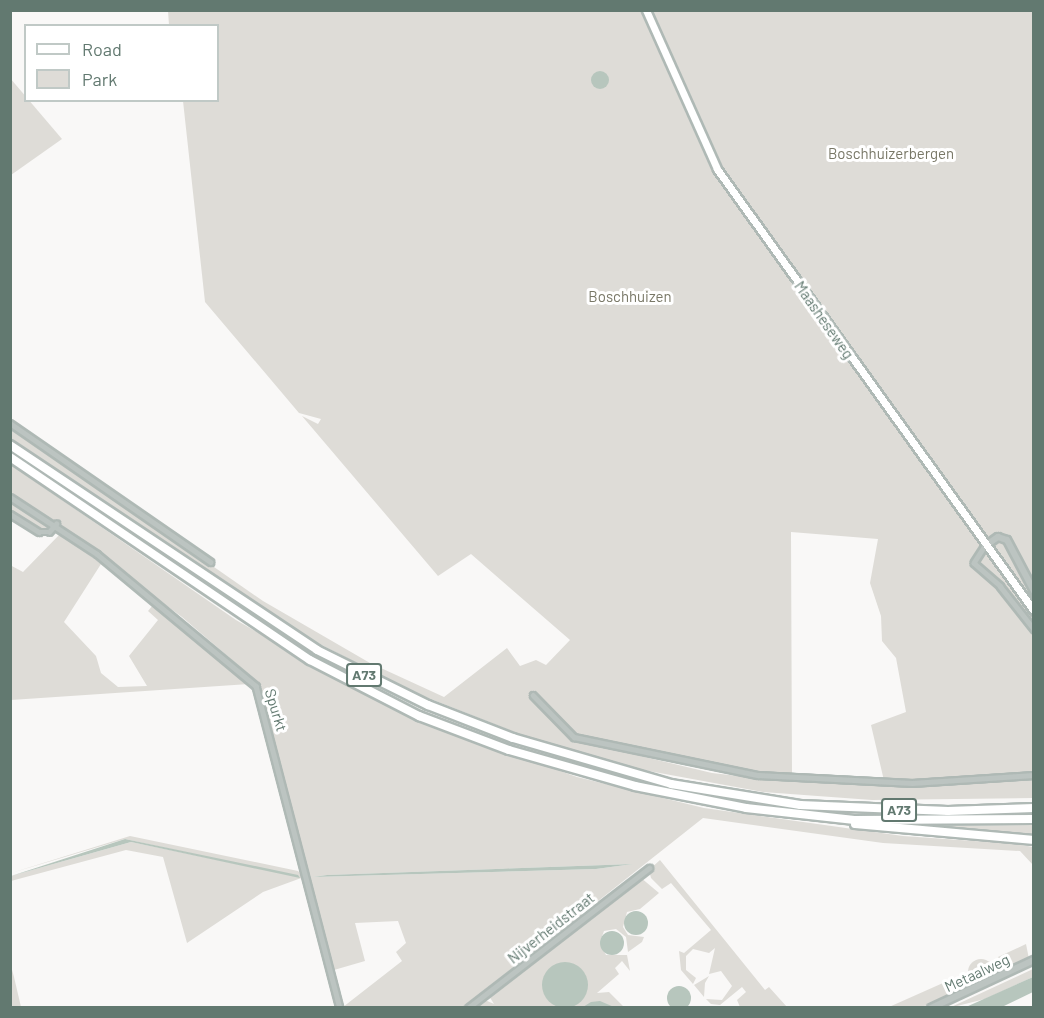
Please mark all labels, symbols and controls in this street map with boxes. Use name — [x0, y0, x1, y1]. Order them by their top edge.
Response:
legend — [24, 24, 219, 102]
text: Road — [82, 38, 122, 60]
text: Park — [82, 68, 117, 90]
park label: Boschhuizerbergen — [828, 145, 954, 163]
street label: Maasheseweg — [791, 278, 857, 362]
park label: Boschhuizen — [588, 288, 672, 306]
road number: A73 — [346, 664, 382, 686]
street label: Spurkt — [261, 687, 291, 733]
road number: A73 — [881, 799, 917, 821]
street label: Nijverheidstraat — [504, 889, 598, 967]
street label: Metaalweg — [942, 950, 1012, 996]

